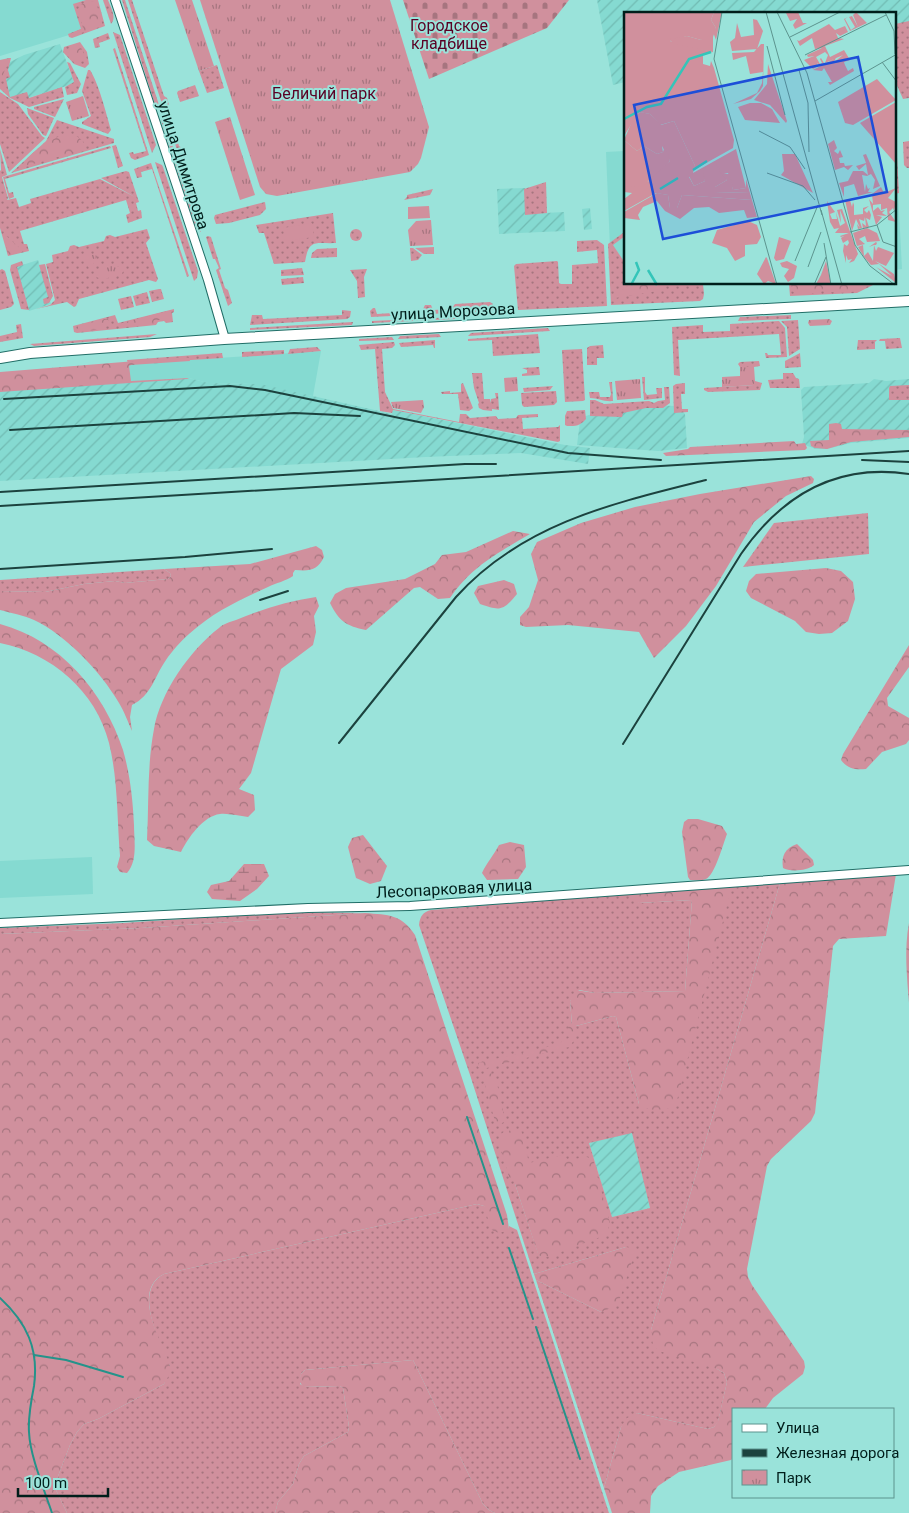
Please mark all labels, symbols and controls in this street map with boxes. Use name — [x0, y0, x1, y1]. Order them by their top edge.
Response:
inset map — [624, 12, 896, 285]
park label: Городское кладбище — [410, 16, 488, 53]
park label: Беличий парк — [272, 84, 376, 103]
street label: улица Димитрова — [154, 99, 213, 232]
street label: улица Морозова — [391, 299, 516, 324]
street label: Лесопарковая улица — [375, 875, 533, 902]
legend — [732, 1408, 894, 1498]
text: Улица — [776, 1419, 819, 1437]
text: Железная дорога — [776, 1444, 899, 1462]
scale bar — [18, 1466, 108, 1498]
text: Парк — [776, 1469, 811, 1487]
text: 100 m — [25, 1474, 67, 1492]

